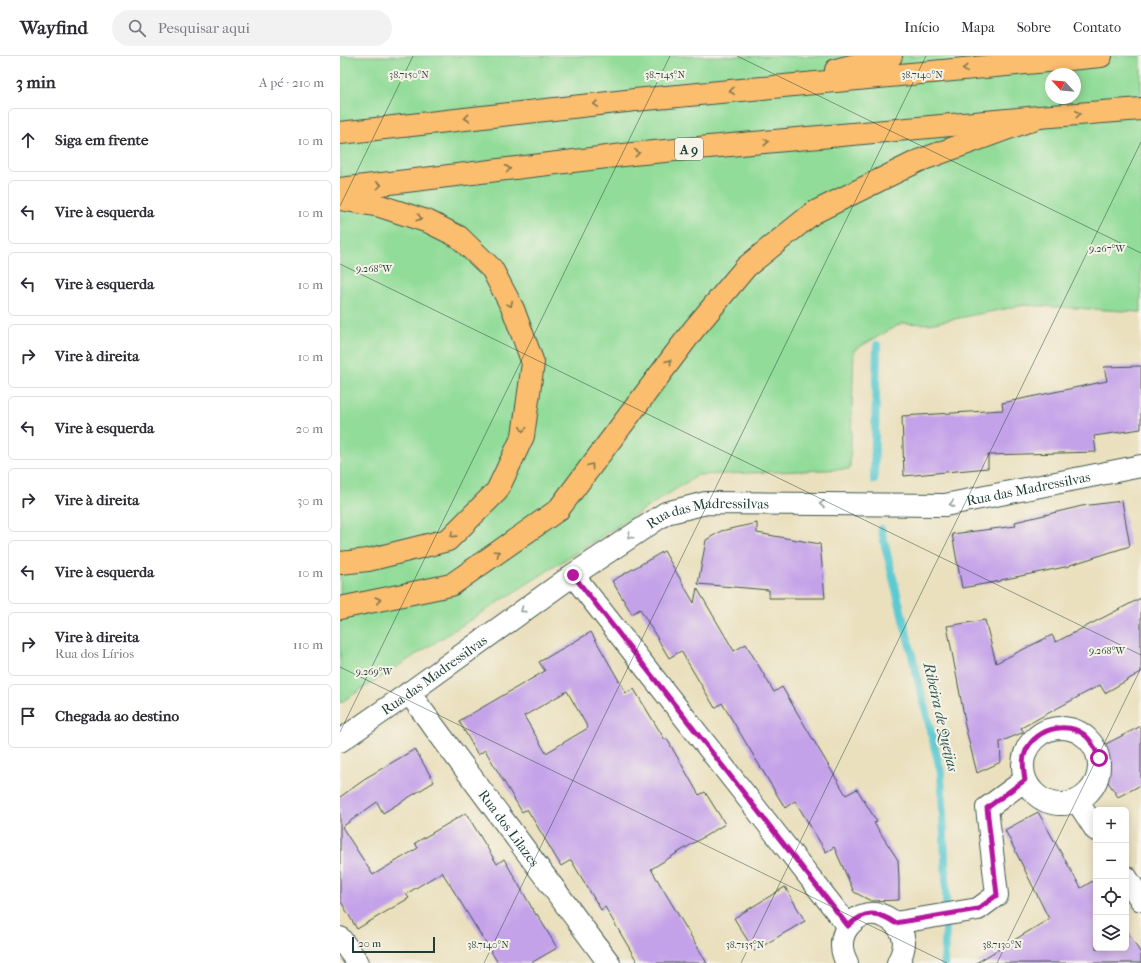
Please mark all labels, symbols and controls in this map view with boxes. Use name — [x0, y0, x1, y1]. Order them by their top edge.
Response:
search box — [112, 10, 392, 46]
text: Wayfind — [20, 17, 88, 39]
icon: search — [126, 17, 148, 39]
text: Pesquisar aqui — [158, 19, 250, 37]
text: Início — [904, 19, 939, 36]
text: Mapa — [961, 19, 995, 36]
text: Sobre — [1017, 19, 1051, 36]
text: Contato — [1073, 19, 1121, 36]
one-way arrow — [962, 64, 968, 73]
north arrow — [1045, 68, 1081, 104]
text: 38.7150°N — [389, 69, 429, 81]
text: 38.7145°N — [645, 69, 685, 81]
text: 38.7140°N — [901, 69, 943, 81]
text: 3 min — [16, 72, 56, 92]
text: A pé · 210 m — [259, 75, 324, 90]
one-way arrow — [729, 86, 735, 95]
one-way arrow — [593, 99, 599, 108]
one-way arrow — [1075, 110, 1081, 119]
one-way arrow — [464, 114, 470, 123]
icon: ahead — [17, 129, 39, 151]
text: Siga em frente — [55, 131, 148, 149]
text: 10 m — [298, 133, 323, 148]
one-way arrow — [763, 137, 769, 146]
road number: A 9 — [675, 138, 703, 160]
one-way arrow — [634, 149, 640, 158]
one-way arrow — [505, 165, 511, 174]
one-way arrow — [376, 180, 382, 189]
icon: left — [17, 201, 39, 223]
text: Vire à esquerda — [55, 203, 154, 221]
text: 10 m — [298, 205, 323, 220]
one-way arrow — [415, 213, 422, 222]
text: 9.267°W — [1089, 243, 1126, 255]
text: 9.268°W — [356, 263, 393, 275]
icon: left — [17, 273, 39, 295]
text: Vire à esquerda — [55, 275, 154, 293]
text: 10 m — [298, 277, 323, 292]
one-way arrow — [506, 299, 513, 307]
icon: right — [17, 345, 39, 367]
text: Vire à direita — [55, 347, 139, 365]
text: 10 m — [298, 349, 323, 364]
one-way arrow — [664, 359, 672, 366]
icon: left — [17, 417, 39, 439]
text: Vire à esquerda — [55, 419, 154, 437]
text: 20 m — [296, 421, 323, 436]
one-way arrow — [519, 426, 528, 432]
one-way arrow — [586, 463, 594, 470]
street label: Rua das Madressilvas — [965, 468, 1092, 509]
icon: right — [17, 489, 39, 511]
text: Vire à direita — [55, 491, 139, 509]
text: 30 m — [297, 493, 323, 508]
street label: Rua das Madressilvas — [643, 494, 769, 532]
one-way arrow — [949, 499, 955, 508]
one-way arrow — [819, 500, 825, 508]
one-way arrow — [450, 530, 458, 537]
one-way arrow — [628, 532, 635, 539]
one-way arrow — [492, 551, 499, 558]
icon: left — [17, 561, 39, 583]
text: Vire à esquerda — [55, 563, 154, 581]
text: 10 m — [298, 565, 323, 580]
route end — [564, 566, 582, 584]
one-way arrow — [375, 597, 381, 605]
one-way arrow — [521, 606, 528, 613]
text: Vire à direita — [55, 628, 139, 646]
street label: Rua das Madressilvas — [378, 631, 490, 718]
icon: right — [17, 633, 39, 655]
text: 110 m — [293, 637, 323, 652]
text: 9.268°W — [1089, 645, 1126, 657]
text: Rua dos Lírios — [55, 646, 134, 661]
water label: Ribeira de Queijas — [919, 660, 962, 774]
text: 9.269°W — [356, 666, 393, 678]
icon: arrive — [17, 705, 39, 727]
text: Chegada ao destino — [55, 707, 179, 725]
route start — [1090, 749, 1108, 767]
street label: Rua dos Lilazes — [475, 786, 543, 870]
map controls — [1093, 807, 1129, 951]
button: + — [1093, 807, 1129, 843]
button: − — [1093, 843, 1129, 879]
button: locate — [1093, 879, 1129, 915]
button: layers — [1093, 915, 1129, 951]
scale bar — [352, 935, 435, 954]
text: 20 m — [358, 937, 381, 950]
text: 38.7140°N — [467, 939, 509, 951]
text: 38.7135°N — [726, 939, 765, 951]
text: 38.7130°N — [982, 939, 1022, 951]

